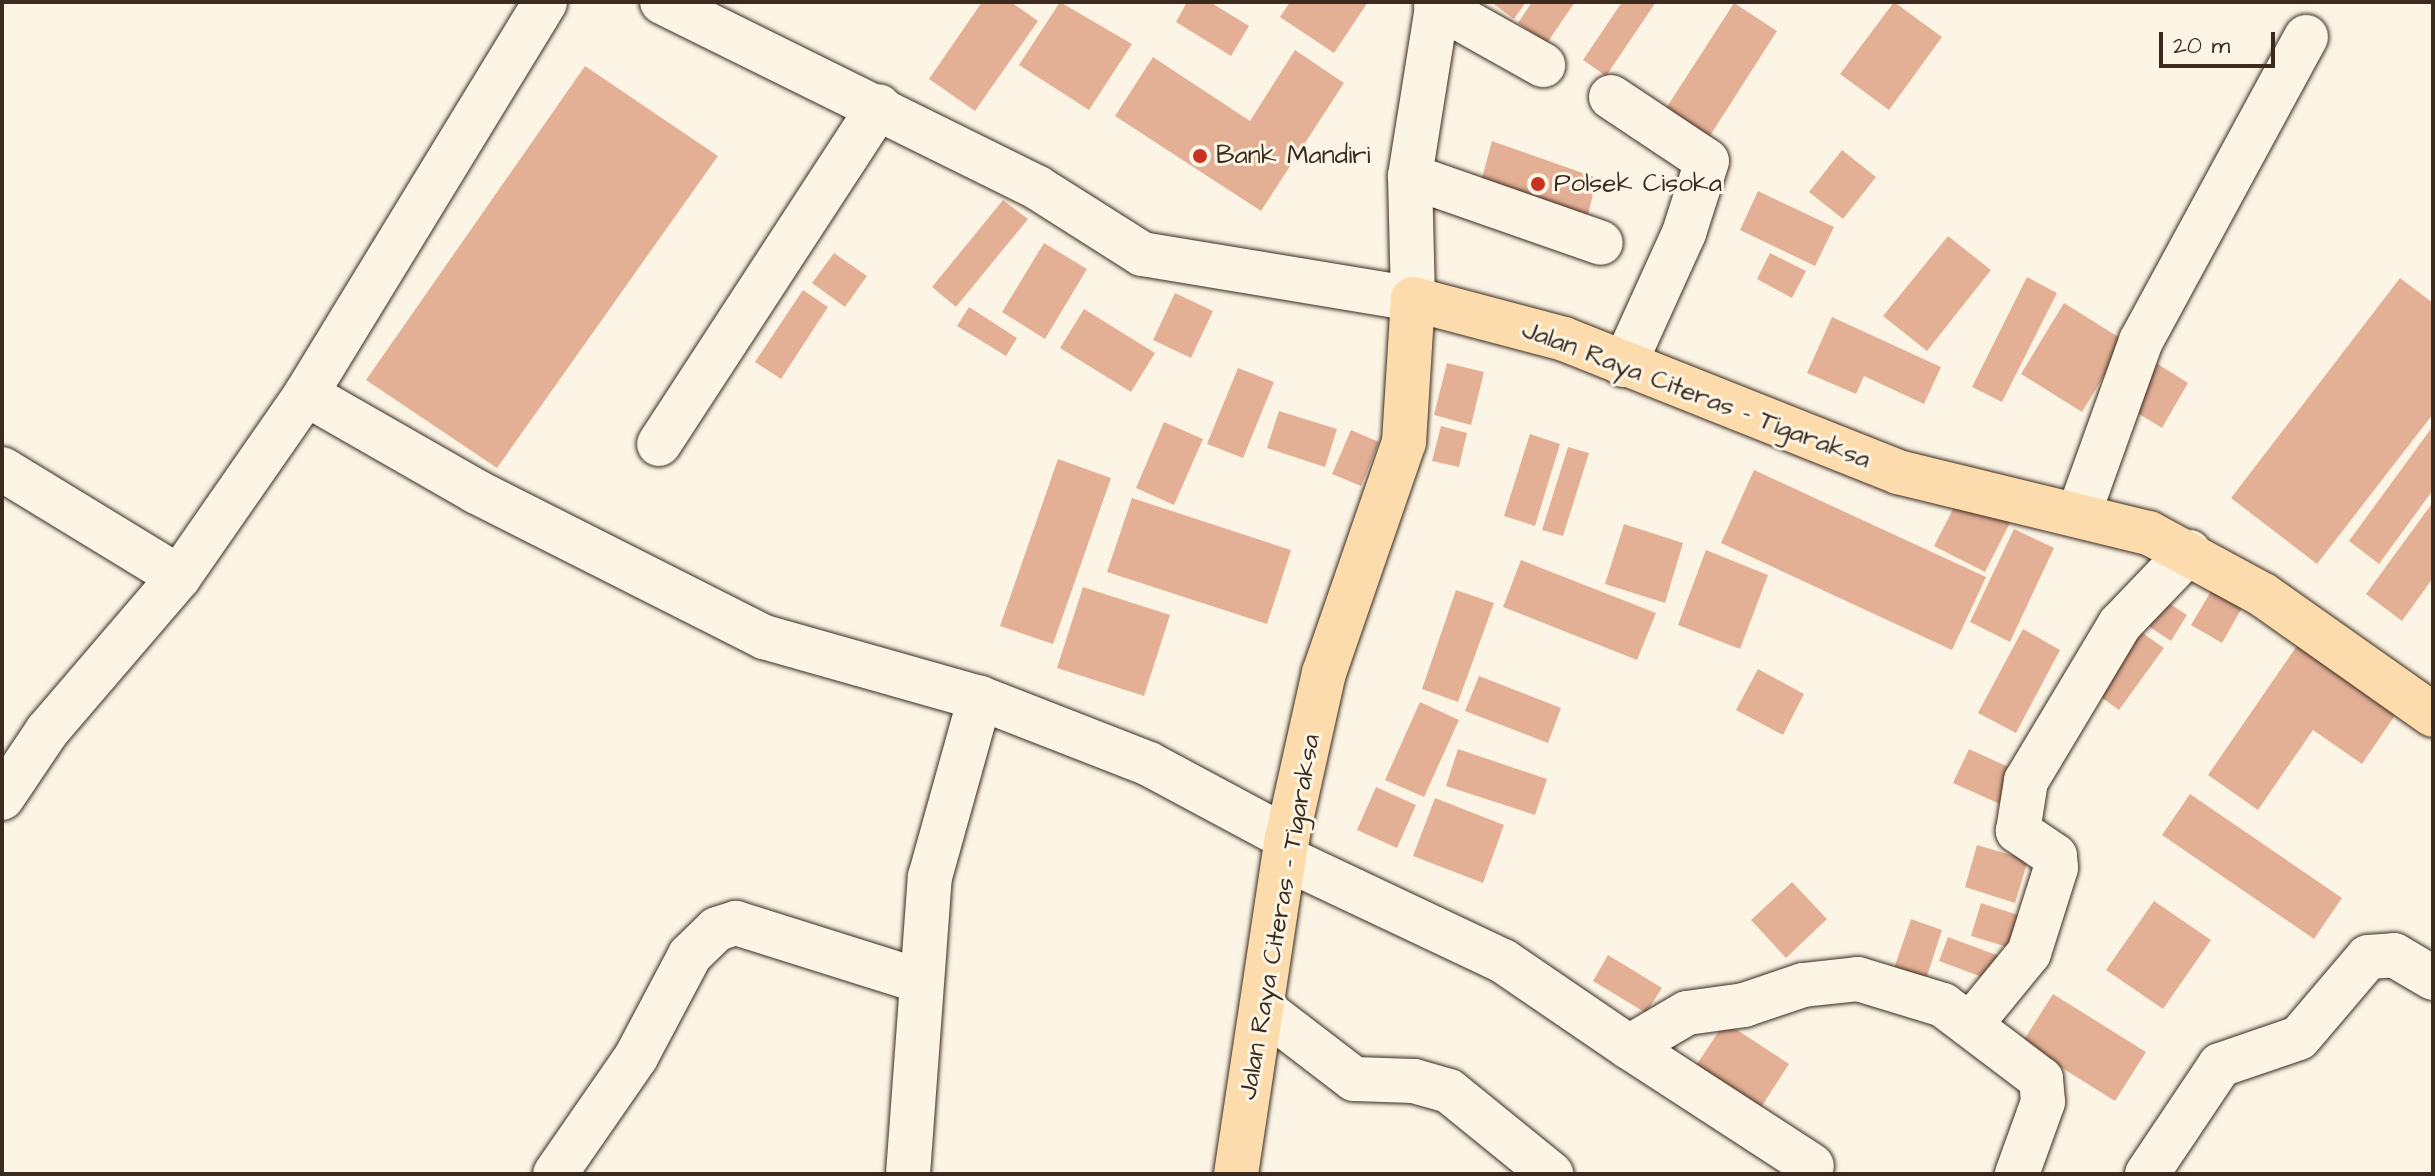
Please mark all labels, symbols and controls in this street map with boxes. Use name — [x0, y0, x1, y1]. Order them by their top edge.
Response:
scale bar — [2163, 16, 2279, 66]
text: 20 m — [2173, 29, 2230, 63]
place label: Bank Mandiri — [1216, 140, 1370, 172]
marker: Bank Mandiri — [1191, 147, 1209, 165]
place label: Polsek Cisoka — [1554, 168, 1722, 200]
marker: Polsek Cisoka — [1529, 175, 1547, 193]
street label: Jalan Raya Citeras - Tigaraksa — [1517, 314, 1875, 476]
street label: Jalan Raya Citeras - Tigaraksa — [1232, 732, 1328, 1102]

